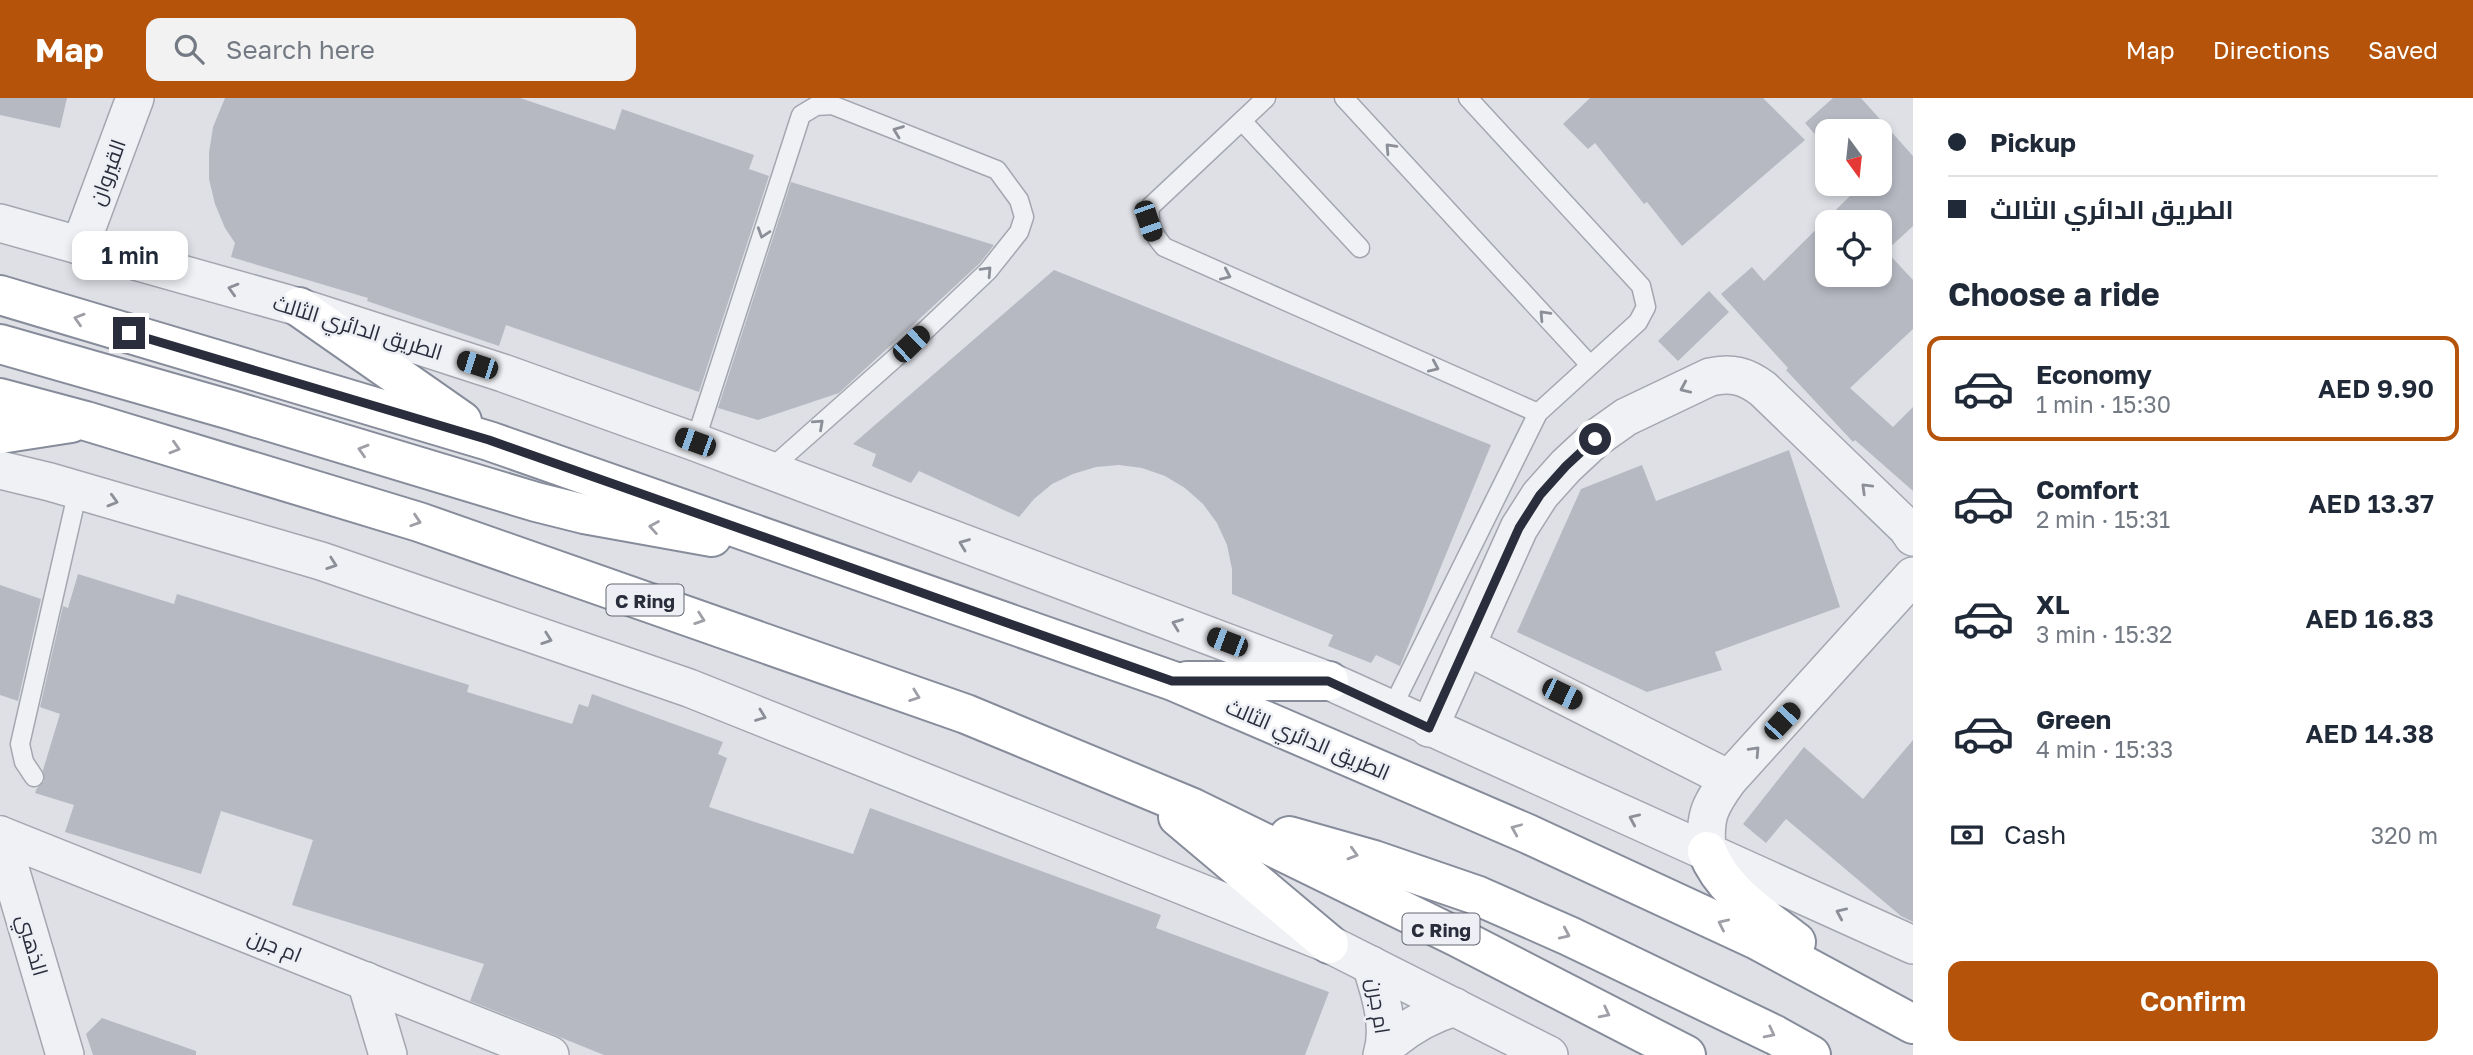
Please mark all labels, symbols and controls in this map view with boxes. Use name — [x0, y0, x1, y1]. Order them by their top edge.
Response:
search box — [146, 18, 636, 81]
text: Map — [35, 30, 104, 69]
icon: search — [170, 30, 208, 68]
text: Search here — [226, 34, 375, 65]
text: Map — [2126, 35, 2175, 64]
text: Directions — [2213, 35, 2330, 64]
text: Saved — [2368, 35, 2438, 64]
north arrow — [1815, 119, 1892, 196]
map controls — [1815, 119, 1892, 287]
one-way arrow — [892, 126, 904, 140]
text: Pickup — [1990, 127, 2076, 158]
street label: القيروان — [83, 135, 132, 209]
one-way arrow — [1385, 143, 1398, 156]
text: الطريق الدائري الثالث — [1990, 194, 2234, 225]
car — [1132, 198, 1165, 244]
button: locate — [1815, 210, 1892, 287]
one-way arrow — [756, 226, 771, 238]
callout: 1 min — [71, 232, 187, 280]
text: 1 min — [101, 241, 159, 269]
one-way arrow — [979, 266, 991, 279]
one-way arrow — [1219, 267, 1231, 281]
text: Choose a ride — [1948, 275, 2160, 313]
one-way arrow — [227, 283, 239, 297]
street label: الطريق الدائري الثالث — [269, 289, 446, 369]
one-way arrow — [1540, 310, 1552, 323]
one-way arrow — [74, 312, 86, 327]
route end — [113, 317, 145, 349]
car — [889, 322, 934, 366]
car — [454, 349, 501, 381]
icon: car — [1952, 357, 2015, 420]
one-way arrow — [1427, 359, 1439, 373]
text: Economy — [2036, 359, 2152, 390]
text: AED 9.90 — [2318, 373, 2434, 404]
one-way arrow — [1680, 380, 1692, 394]
text: 1 min · 15:30 — [2036, 390, 2171, 418]
one-way arrow — [811, 420, 824, 433]
route start — [1579, 423, 1611, 455]
car — [672, 425, 719, 459]
one-way arrow — [169, 439, 181, 454]
one-way arrow — [357, 443, 369, 458]
icon: car — [1952, 472, 2015, 535]
text: Comfort — [2036, 474, 2139, 505]
one-way arrow — [1861, 484, 1874, 497]
text: AED 13.37 — [2308, 488, 2434, 519]
one-way arrow — [107, 492, 119, 507]
text: 2 min · 15:31 — [2036, 505, 2170, 533]
one-way arrow — [409, 513, 422, 527]
one-way arrow — [648, 520, 660, 535]
one-way arrow — [959, 538, 971, 552]
one-way arrow — [325, 556, 337, 571]
road number: C Ring — [606, 584, 684, 615]
icon: car — [1952, 587, 2015, 650]
text: XL — [2036, 589, 2070, 620]
text: AED 16.83 — [2306, 603, 2434, 634]
one-way arrow — [694, 611, 706, 625]
one-way arrow — [1172, 618, 1184, 632]
text: 3 min · 15:32 — [2036, 620, 2172, 648]
car — [1204, 625, 1251, 659]
one-way arrow — [540, 631, 552, 645]
car — [1539, 675, 1586, 713]
one-way arrow — [908, 688, 920, 702]
street label: الطريق الدائري الثالث — [1220, 693, 1394, 789]
car — [1760, 698, 1805, 744]
icon: car — [1952, 702, 2015, 765]
text: Green — [2036, 704, 2111, 735]
one-way arrow — [754, 708, 766, 722]
text: AED 14.38 — [2305, 718, 2434, 749]
text: 4 min · 15:33 — [2036, 735, 2173, 763]
one-way arrow — [1747, 746, 1759, 759]
one-way arrow — [1629, 813, 1641, 827]
icon: cash — [1948, 816, 1986, 854]
text: Cash — [2004, 819, 2066, 850]
text: 320 m — [2371, 821, 2438, 849]
one-way arrow — [1511, 823, 1523, 837]
one-way arrow — [1347, 845, 1359, 860]
one-way arrow — [1836, 907, 1849, 921]
street label: الذهبي — [8, 911, 54, 980]
road number: C Ring — [1402, 914, 1480, 944]
one-way arrow — [1717, 918, 1730, 932]
street label: ام جرن — [243, 922, 306, 969]
one-way arrow — [1558, 926, 1571, 940]
button: Confirm — [1948, 961, 2438, 1041]
street label: ام جرن — [1360, 976, 1396, 1036]
one-way arrow — [1598, 1005, 1610, 1019]
one-way arrow — [1763, 1024, 1776, 1038]

